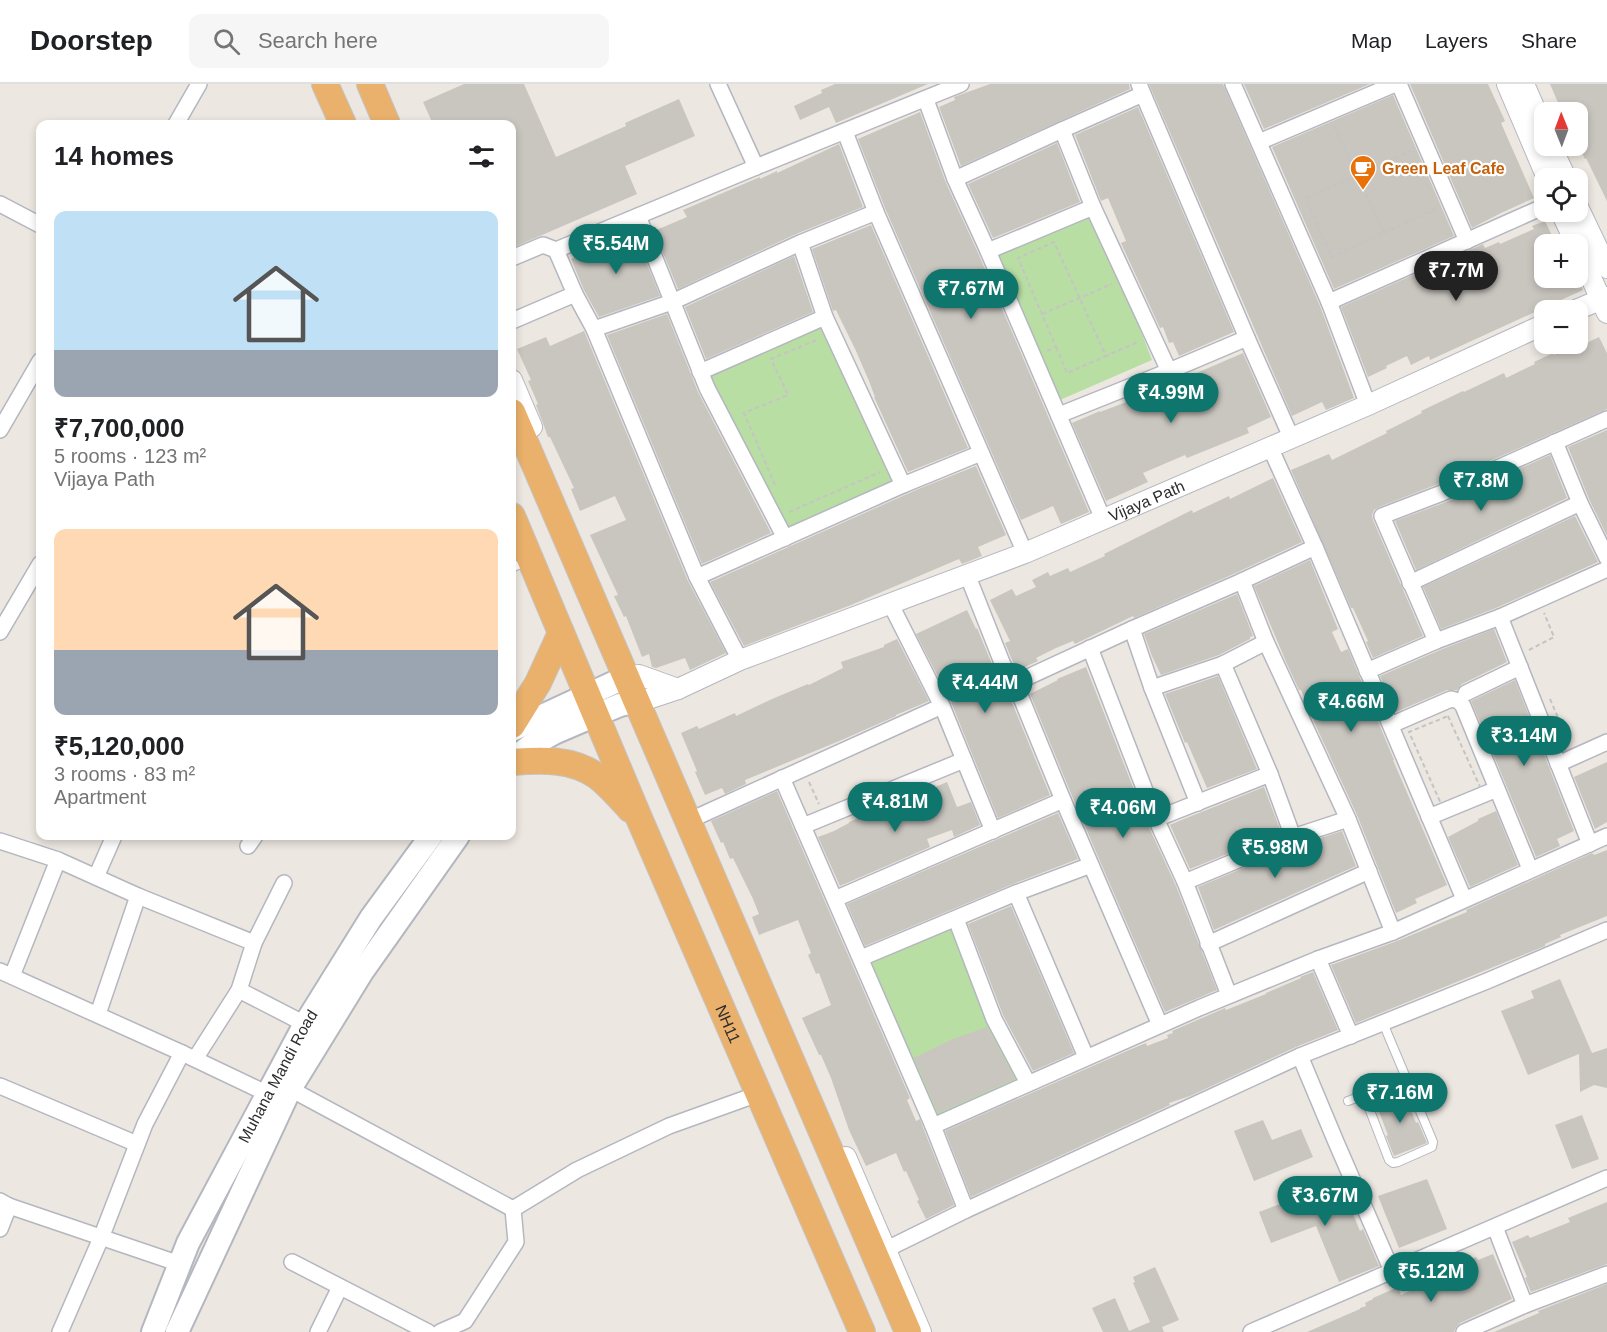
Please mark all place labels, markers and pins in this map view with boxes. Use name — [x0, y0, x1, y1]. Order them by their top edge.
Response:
cafe icon: Green Leaf Cafe — [1348, 153, 1378, 191]
place label: Green Leaf Cafe — [1382, 160, 1505, 177]
pin: ₹5.54M — [567, 224, 665, 275]
pin: ₹7.7M — [1414, 251, 1498, 302]
pin: ₹7.67M — [922, 269, 1020, 320]
pin: ₹4.99M — [1122, 373, 1220, 424]
pin: ₹7.8M — [1439, 461, 1523, 512]
pin: ₹4.44M — [936, 663, 1034, 714]
pin: ₹4.66M — [1302, 682, 1400, 733]
pin: ₹3.14M — [1475, 716, 1573, 767]
pin: ₹4.81M — [846, 782, 944, 833]
pin: ₹4.06M — [1074, 788, 1172, 839]
pin: ₹5.98M — [1226, 828, 1324, 879]
pin: ₹7.16M — [1351, 1073, 1449, 1124]
pin: ₹3.67M — [1276, 1176, 1374, 1227]
pin: ₹5.12M — [1382, 1252, 1480, 1303]

